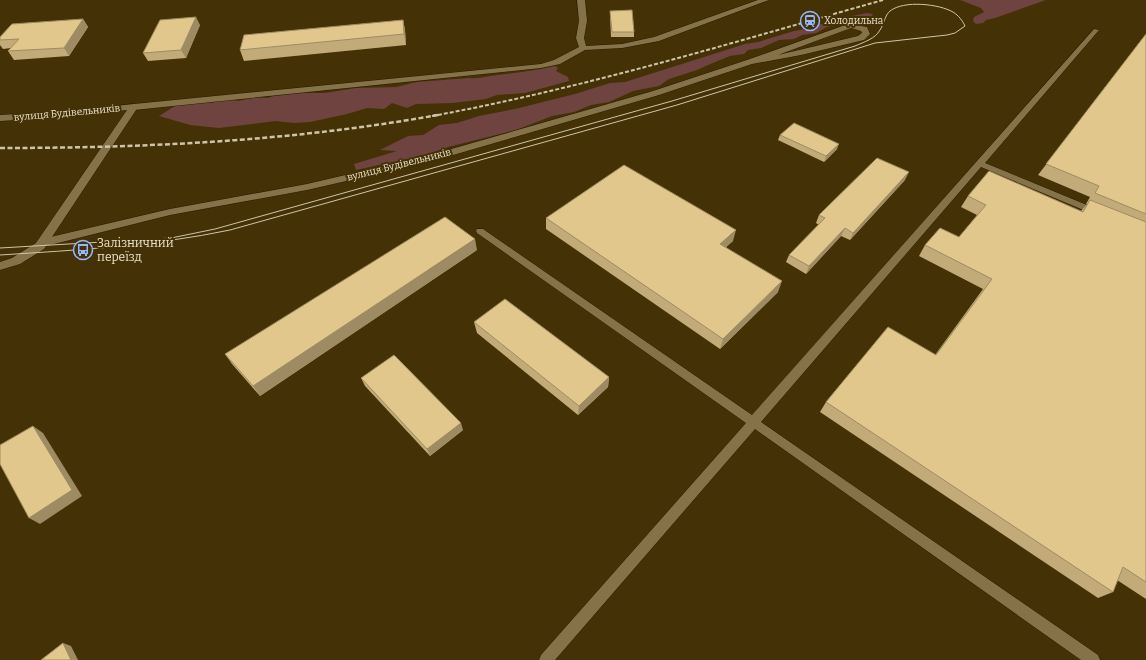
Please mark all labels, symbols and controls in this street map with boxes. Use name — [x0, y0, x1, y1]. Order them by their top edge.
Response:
station icon: Холодильна — [799, 10, 821, 32]
place label: Холодильна — [824, 15, 884, 27]
street label: вулиця Будівельників — [13, 102, 121, 124]
street label: вулиця Будівельників — [346, 146, 453, 184]
place label: Залізничний переїзд — [97, 236, 174, 264]
bus stop icon: Залізничний переїзд — [72, 239, 94, 261]

